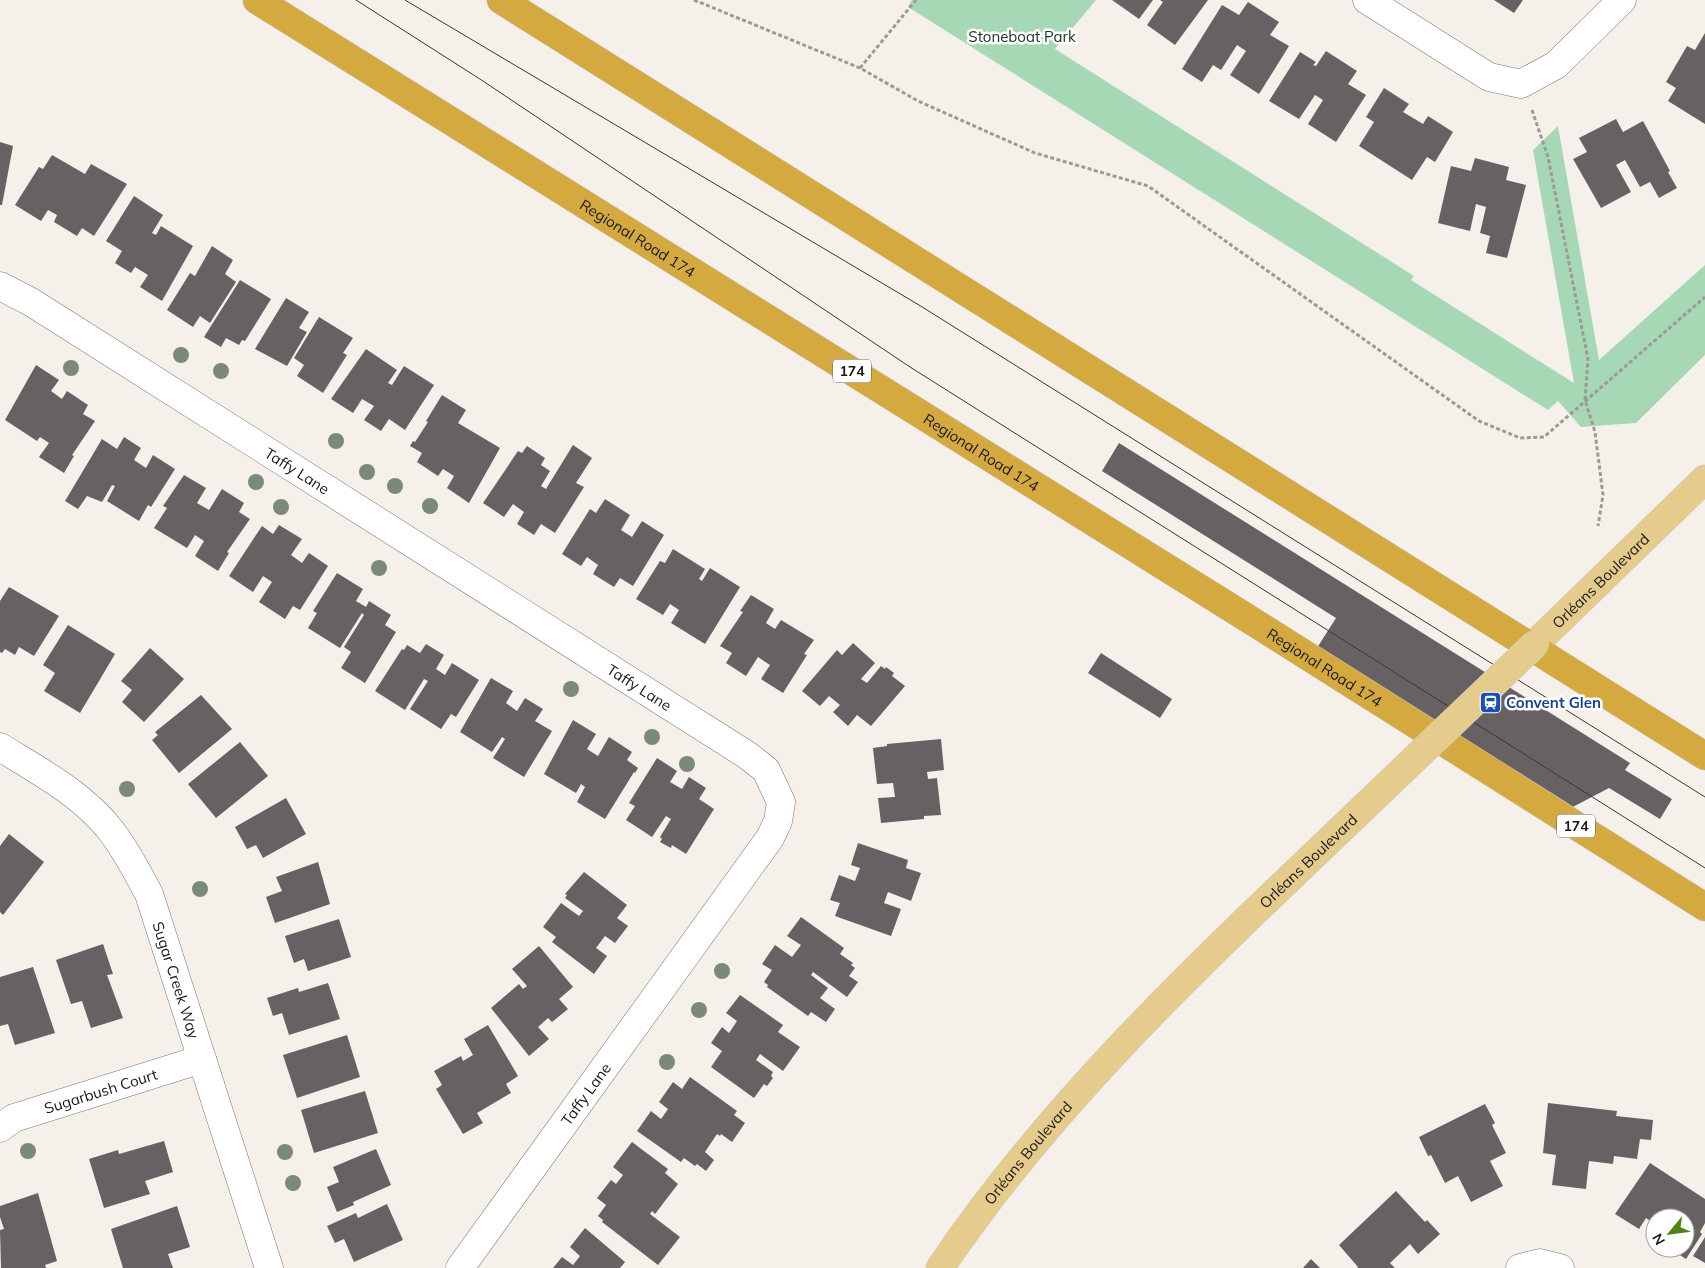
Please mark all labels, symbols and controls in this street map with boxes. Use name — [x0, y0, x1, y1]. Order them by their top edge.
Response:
park label: Stoneboat Park — [968, 27, 1076, 46]
street label: Regional Road 174 — [577, 195, 699, 281]
road number: 174 — [833, 360, 871, 382]
street label: Regional Road 174 — [920, 409, 1043, 495]
street label: Taffy Lane — [261, 443, 333, 498]
street label: Orléans Boulevard — [1548, 529, 1653, 632]
street label: Regional Road 174 — [1264, 624, 1386, 710]
street label: Taffy Lane — [604, 660, 675, 715]
station icon: Convent Glen — [1478, 690, 1502, 714]
place label: Convent Glen — [1506, 693, 1601, 712]
street label: Orléans Boulevard — [1255, 810, 1361, 912]
road number: 174 — [1557, 814, 1595, 838]
street label: Sugar Creek Way — [149, 919, 204, 1041]
street label: Taffy Lane — [557, 1059, 615, 1129]
street label: Sugarbush Court — [42, 1064, 160, 1117]
street label: Orléans Boulevard — [980, 1097, 1076, 1208]
north arrow — [1645, 1208, 1695, 1258]
text: N — [1648, 1230, 1669, 1248]

